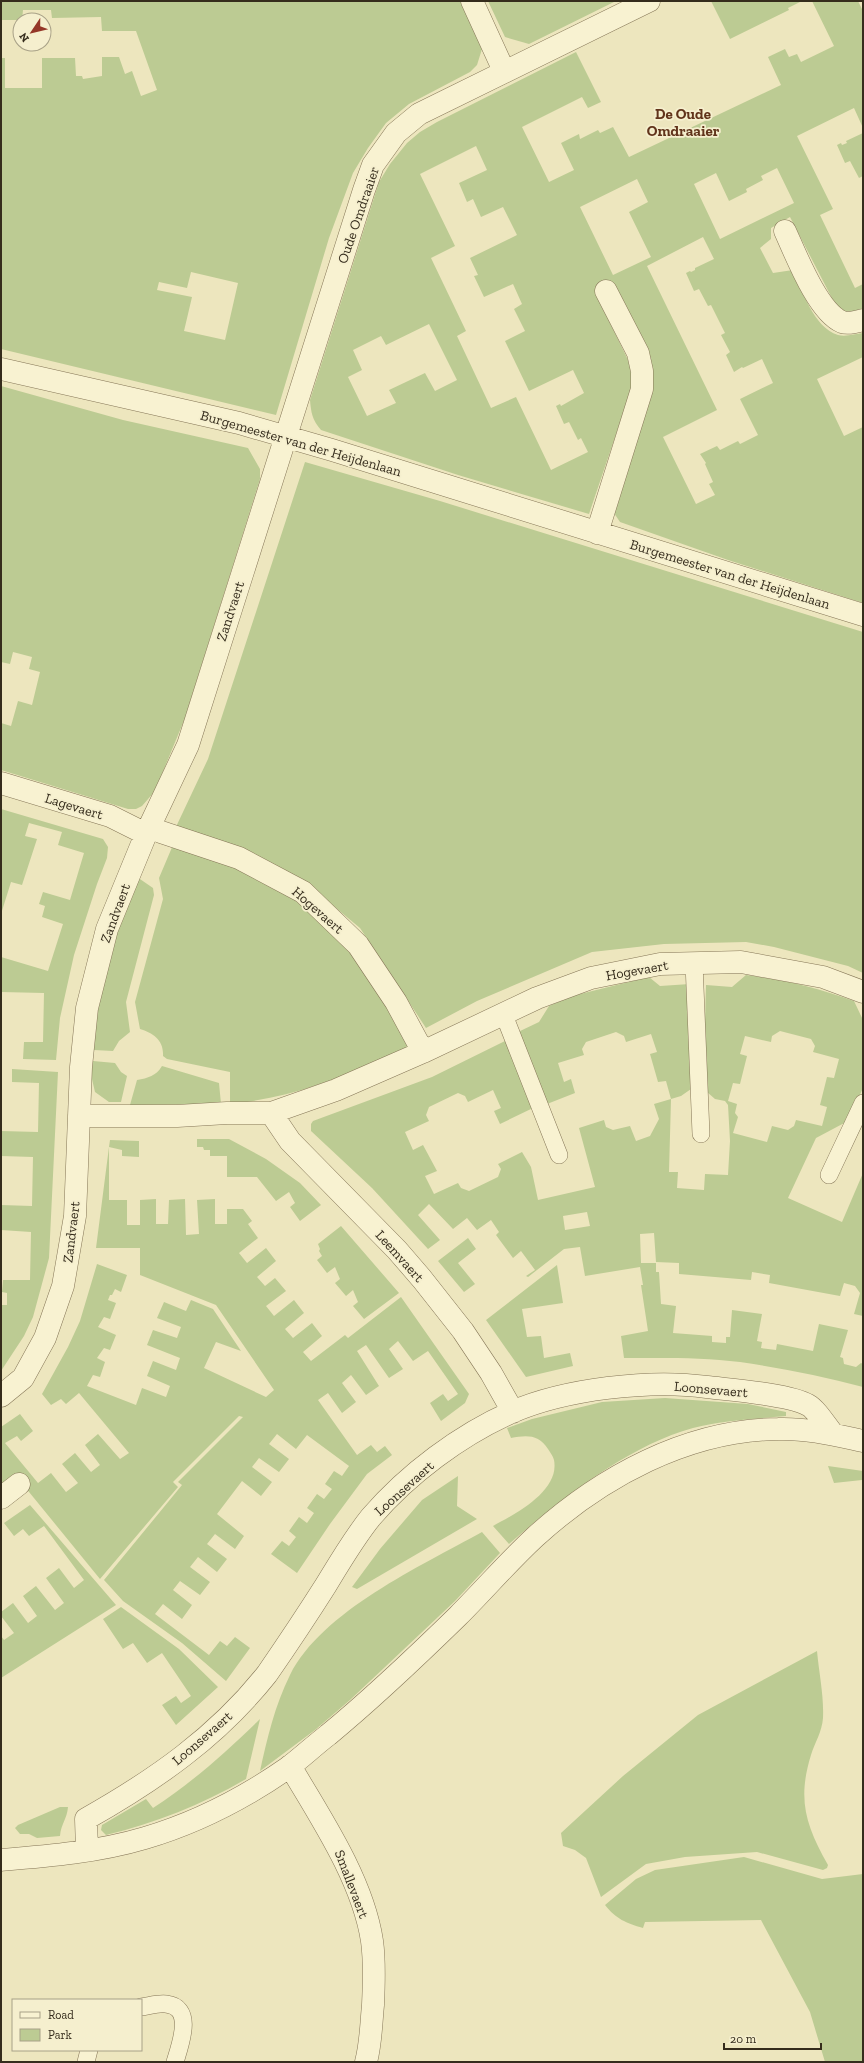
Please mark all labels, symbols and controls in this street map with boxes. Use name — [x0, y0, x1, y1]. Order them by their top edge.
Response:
north arrow — [12, 12, 52, 52]
text: N — [16, 30, 32, 45]
district label: De Oude Omdraaier — [647, 105, 720, 140]
street label: Oude Omdraaier — [334, 164, 383, 266]
street label: Burgemeester van der Heijdenlaan — [198, 407, 403, 480]
street label: Burgemeester van der Heijdenlaan — [628, 536, 832, 613]
street label: Zandvaert — [213, 578, 248, 643]
street label: Lagevaert — [43, 790, 106, 824]
street label: Zandvaert — [97, 880, 134, 945]
street label: Hogevaert — [288, 883, 348, 938]
street label: Hogevaert — [605, 957, 670, 984]
street label: Zandvaert — [59, 1199, 84, 1264]
street label: Leemvaert — [372, 1227, 428, 1286]
street label: Loonsevaert — [673, 1378, 749, 1401]
street label: Loonsevaert — [371, 1457, 438, 1519]
street label: Loonsevaert — [169, 1707, 236, 1769]
street label: Smallevaert — [331, 1848, 373, 1921]
legend — [12, 1999, 142, 2051]
text: Road — [48, 2008, 74, 2022]
scale bar — [724, 2025, 821, 2051]
text: Park — [48, 2028, 73, 2042]
text: 20 m — [730, 2032, 757, 2046]

